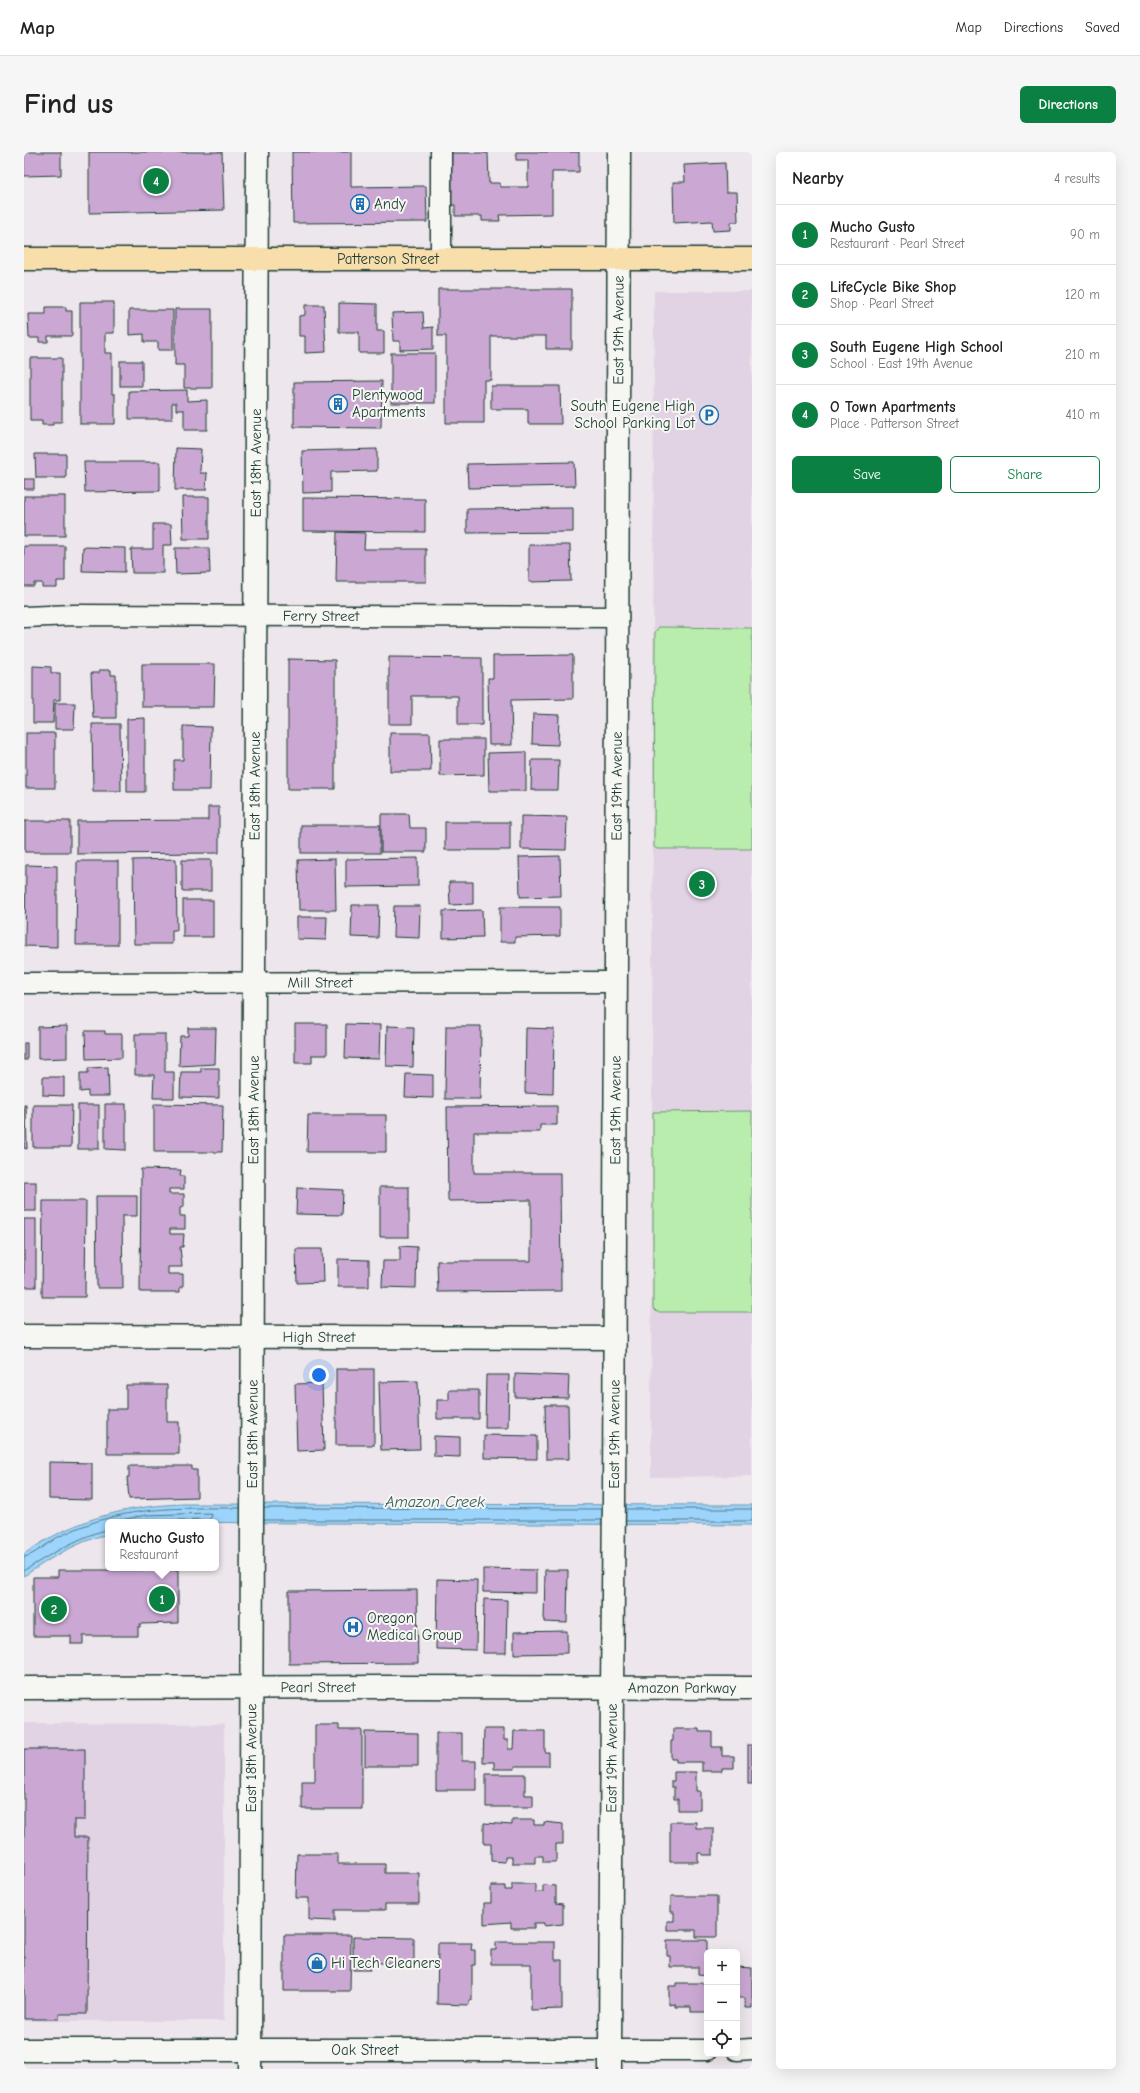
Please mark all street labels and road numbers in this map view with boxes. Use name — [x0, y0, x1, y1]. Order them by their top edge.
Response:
street label: Patterson Street — [337, 250, 440, 268]
street label: East 19th Avenue — [609, 275, 628, 385]
street label: East 18th Avenue — [247, 408, 265, 518]
street label: Ferry Street — [283, 607, 360, 625]
street label: East 18th Avenue — [245, 731, 264, 841]
street label: East 19th Avenue — [607, 731, 626, 841]
street label: Mill Street — [287, 973, 353, 992]
street label: East 18th Avenue — [244, 1055, 263, 1165]
street label: East 19th Avenue — [606, 1055, 625, 1165]
street label: High Street — [283, 1328, 356, 1346]
street label: East 18th Avenue — [243, 1379, 262, 1489]
street label: East 19th Avenue — [605, 1379, 623, 1489]
street label: Pearl Street — [281, 1678, 356, 1696]
street label: Amazon Parkway — [628, 1679, 736, 1697]
street label: East 18th Avenue — [242, 1703, 260, 1813]
street label: East 19th Avenue — [602, 1703, 621, 1813]
street label: Oak Street — [331, 2041, 399, 2059]

